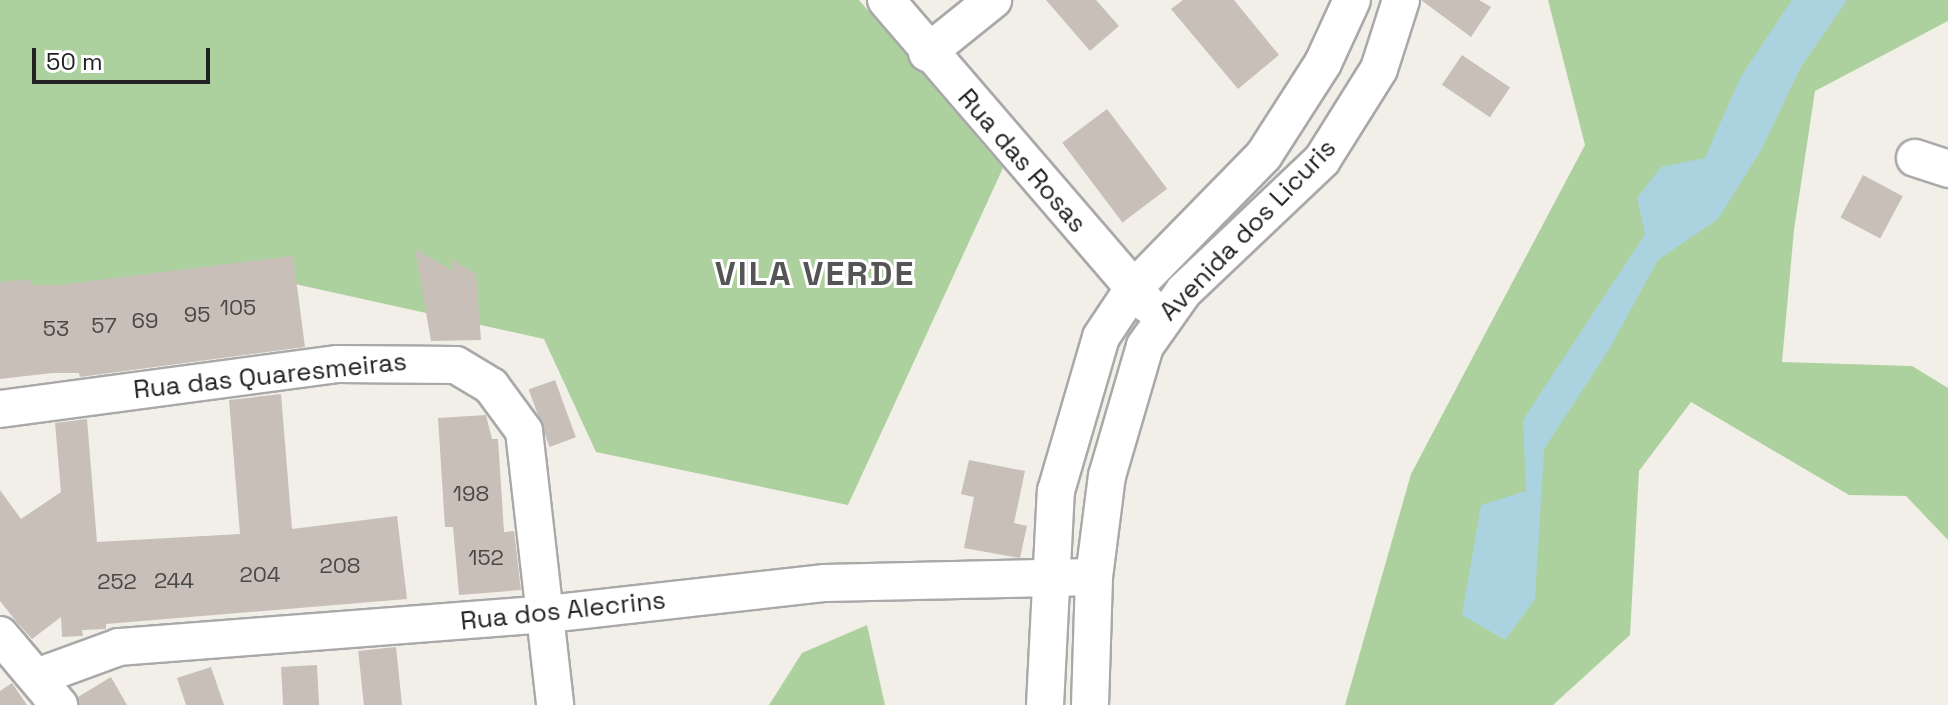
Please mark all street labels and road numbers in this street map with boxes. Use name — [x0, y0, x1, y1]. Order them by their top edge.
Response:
street label: Rua das Rosas — [951, 83, 1093, 239]
street label: Avenida dos Licuris — [1153, 133, 1343, 327]
street label: Rua das Quaresmeiras — [132, 346, 408, 406]
street label: Rua dos Alecrins — [459, 585, 667, 637]

